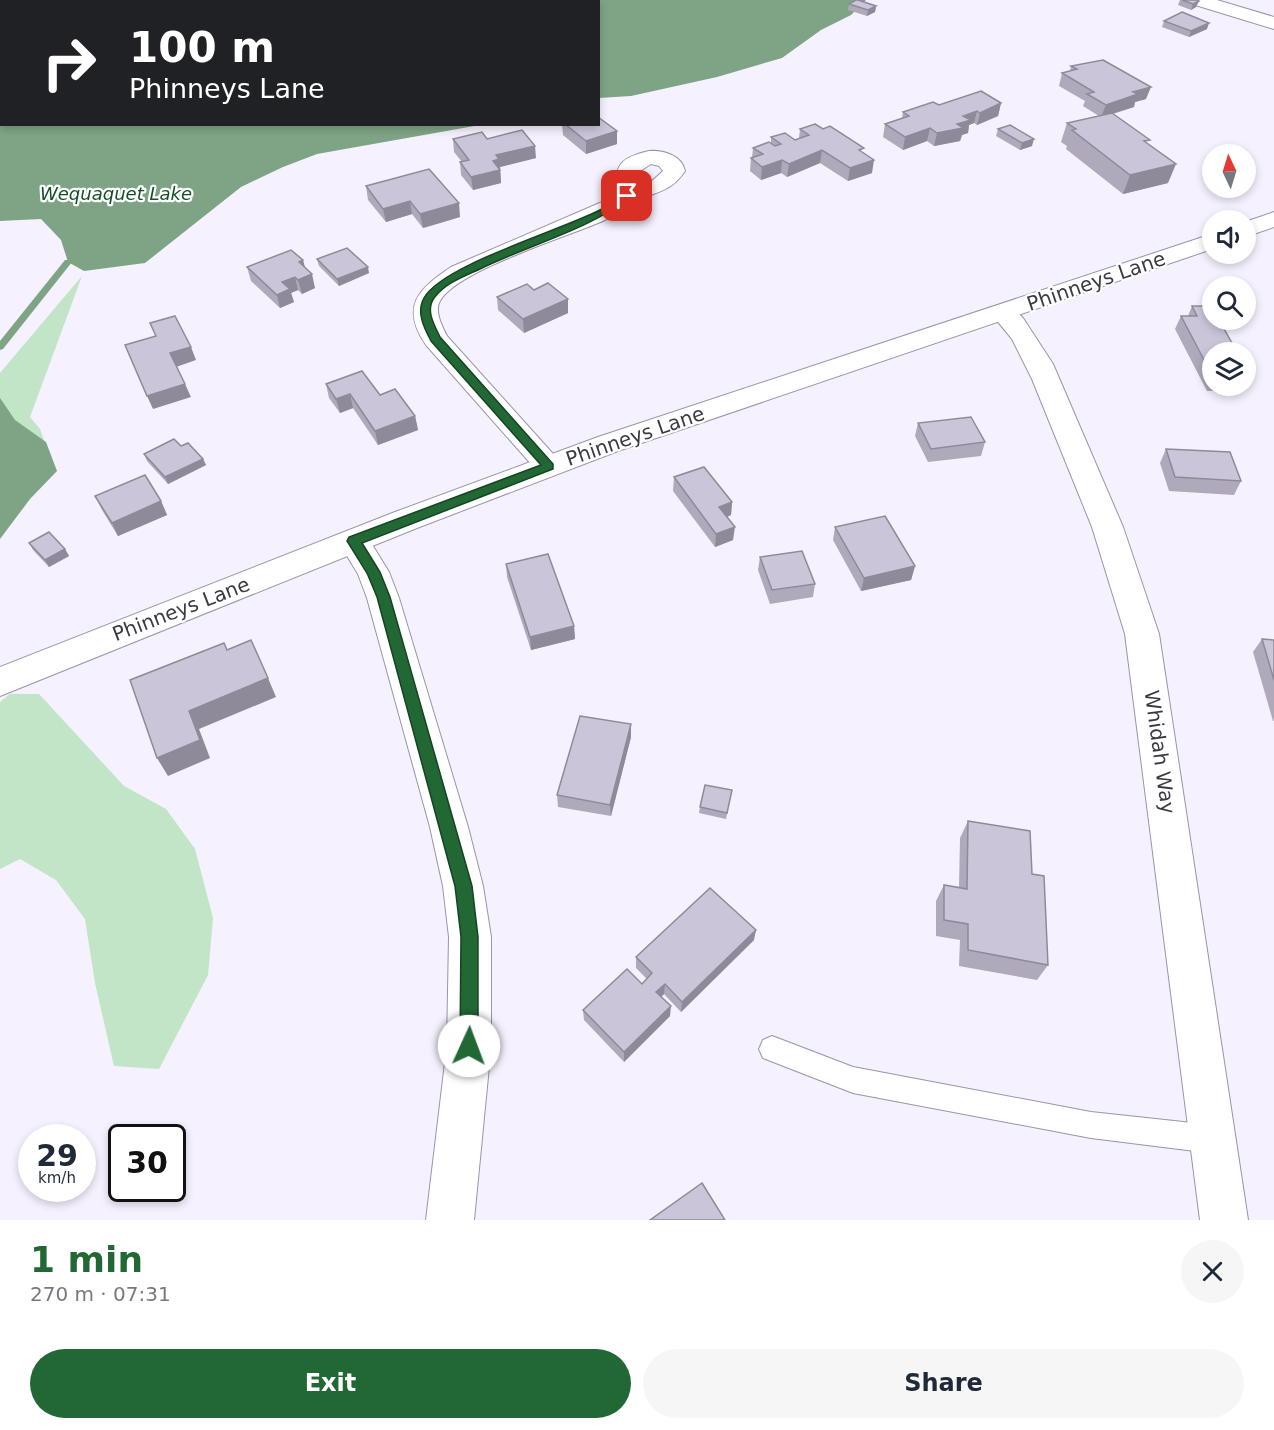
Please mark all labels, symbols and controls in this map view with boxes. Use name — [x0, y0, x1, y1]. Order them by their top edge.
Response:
text: 100 m — [129, 23, 275, 72]
icon: right — [30, 24, 108, 102]
text: Phinneys Lane — [129, 73, 325, 104]
north arrow — [1202, 144, 1256, 198]
map controls — [1202, 144, 1256, 396]
pin — [601, 170, 652, 221]
icon: arrive — [610, 179, 643, 212]
water label: Wequaquet Lake — [40, 183, 192, 204]
button: sound — [1202, 210, 1256, 264]
street label: Phinneys Lane — [1024, 246, 1168, 316]
button: search — [1202, 276, 1256, 330]
button: layers — [1202, 342, 1256, 396]
street label: Phinneys Lane — [563, 401, 707, 471]
street label: Phinneys Lane — [109, 572, 253, 646]
street label: Whidah Way — [1139, 689, 1181, 816]
position arrow — [437, 1014, 501, 1078]
speed limit sign: 30 — [108, 1124, 186, 1202]
text: 29 — [36, 1138, 78, 1173]
text: km/h — [38, 1169, 76, 1187]
text: 1 min — [30, 1239, 143, 1280]
button: close — [1181, 1240, 1244, 1303]
text: 270 m · 07:31 — [30, 1282, 171, 1306]
button: Exit — [30, 1349, 631, 1418]
button: Share — [643, 1349, 1244, 1418]

